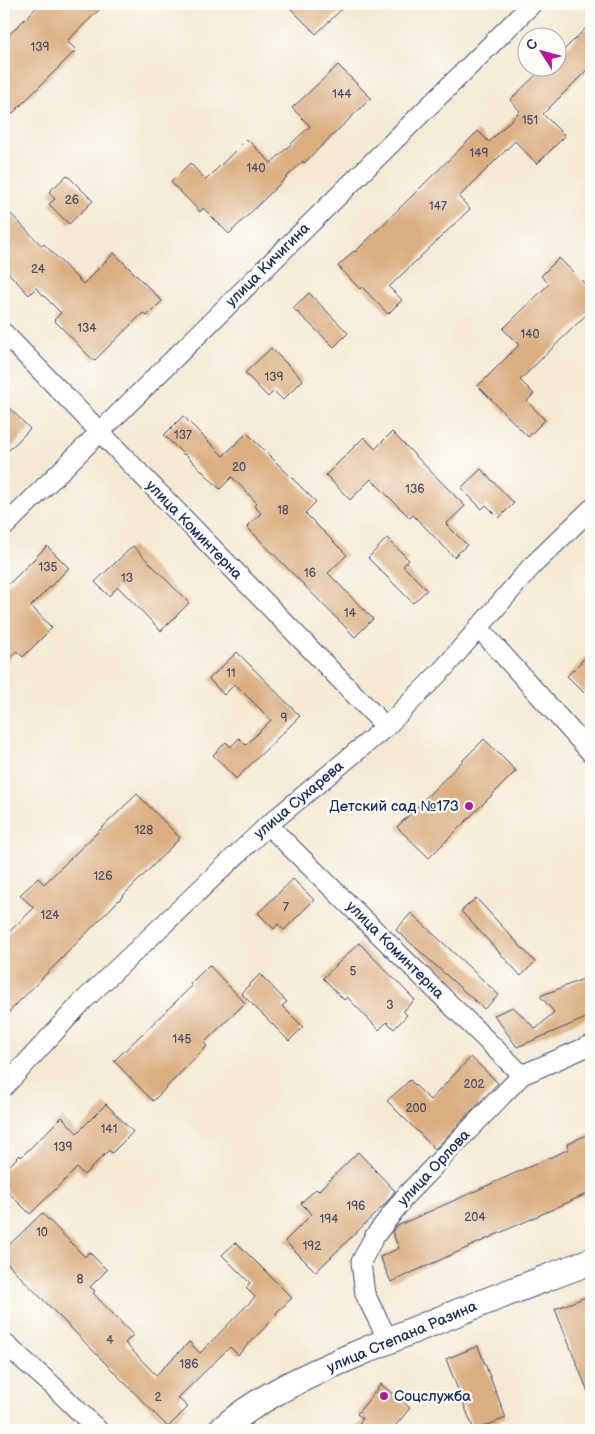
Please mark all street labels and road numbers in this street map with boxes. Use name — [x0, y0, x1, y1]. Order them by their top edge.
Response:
street label: улица Кичигина — [222, 219, 314, 311]
street label: улица Коминтерна — [142, 476, 246, 584]
street label: улица Сухарева — [250, 757, 348, 843]
street label: улица Коминтерна — [342, 897, 448, 1003]
street label: улица Орлова — [394, 1126, 474, 1210]
street label: улица Степана Разина — [324, 1297, 480, 1377]

